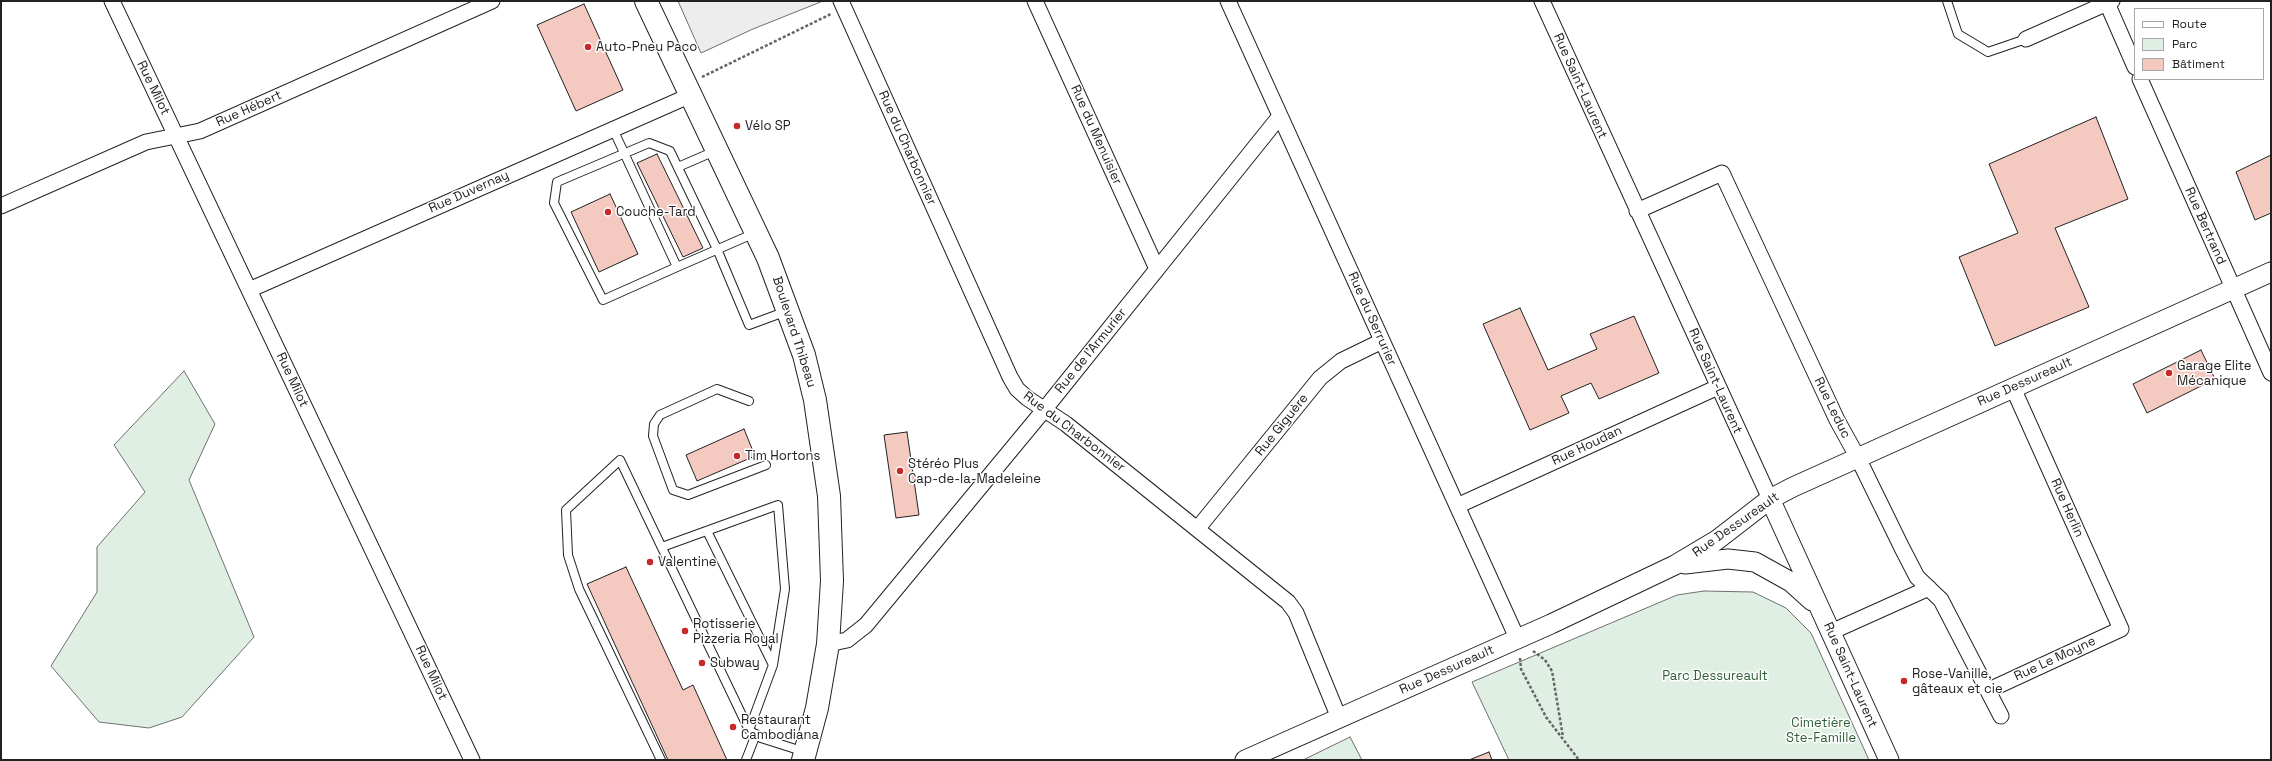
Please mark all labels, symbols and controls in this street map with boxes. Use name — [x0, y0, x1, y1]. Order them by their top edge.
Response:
legend — [2134, 8, 2264, 80]
text: Route — [2172, 16, 2207, 32]
street label: Rue Saint-Laurent — [1550, 31, 1610, 141]
text: Parc — [2172, 36, 2197, 52]
place label: Auto-Pneu Paco — [596, 39, 697, 55]
marker: Auto-Pneu Paco — [583, 42, 593, 52]
text: Bâtiment — [2172, 56, 2225, 72]
street label: Rue Milot — [133, 58, 173, 118]
street label: Rue du Menuisier — [1067, 83, 1125, 187]
street label: Rue Hébert — [214, 88, 284, 130]
street label: Rue du Charbonnier — [875, 88, 939, 208]
place label: Vélo SP — [745, 118, 791, 134]
marker: Vélo SP — [732, 121, 742, 131]
street label: Rue Duvernay — [426, 167, 512, 217]
street label: Rue Bertrand — [2181, 185, 2229, 267]
place label: Couche-Tard — [616, 204, 696, 220]
marker: Couche-Tard — [603, 207, 613, 217]
street label: Rue du Serrurier — [1344, 270, 1400, 368]
street label: Boulevard Thibeau — [769, 274, 819, 390]
street label: Rue de l'Armurier — [1052, 305, 1130, 397]
street label: Rue Saint-Laurent — [1685, 326, 1745, 436]
street label: Rue Milot — [273, 350, 311, 410]
street label: Rue Dessureault — [1975, 354, 2075, 410]
place label: Garage Elite Mécanique — [2177, 358, 2252, 389]
marker: Garage Elite Mécanique — [2164, 368, 2174, 378]
street label: Rue Leduc — [1811, 375, 1853, 441]
street label: Rue du Charbonnier — [1020, 389, 1128, 475]
street label: Rue Giguère — [1252, 391, 1312, 459]
street label: Rue Houdan — [1549, 423, 1625, 469]
place label: Tim Hortons — [745, 448, 820, 464]
marker: Tim Hortons — [732, 451, 742, 461]
place label: Stéréo Plus Cap-de-la-Madeleine — [908, 456, 1041, 487]
marker: Stéréo Plus Cap-de-la-Madeleine — [895, 466, 905, 476]
street label: Rue Herlin — [2047, 476, 2087, 540]
street label: Rue Dessureault — [1690, 489, 1782, 561]
place label: Valentine — [658, 554, 717, 570]
marker: Valentine — [645, 557, 655, 567]
place label: Rotisserie Pizzeria Royal — [693, 616, 779, 647]
street label: Rue Saint-Laurent — [1820, 620, 1880, 730]
marker: Rotisserie Pizzeria Royal — [680, 626, 690, 636]
street label: Rue Le Moyne — [2012, 633, 2098, 685]
street label: Rue Dessureault — [1397, 642, 1497, 698]
street label: Rue Milot — [412, 643, 450, 703]
place label: Subway — [710, 655, 760, 671]
marker: Subway — [697, 658, 707, 668]
place label: Rose-Vanille, gâteaux et cie — [1912, 666, 2003, 697]
park label: Parc Dessureault — [1662, 668, 1768, 684]
marker: Rose-Vanille, gâteaux et cie — [1899, 676, 1909, 686]
place label: Restaurant Cambodiana — [741, 712, 819, 743]
park label: Cimetière Ste-Famille — [1786, 715, 1856, 746]
marker: Restaurant Cambodiana — [728, 722, 738, 732]

